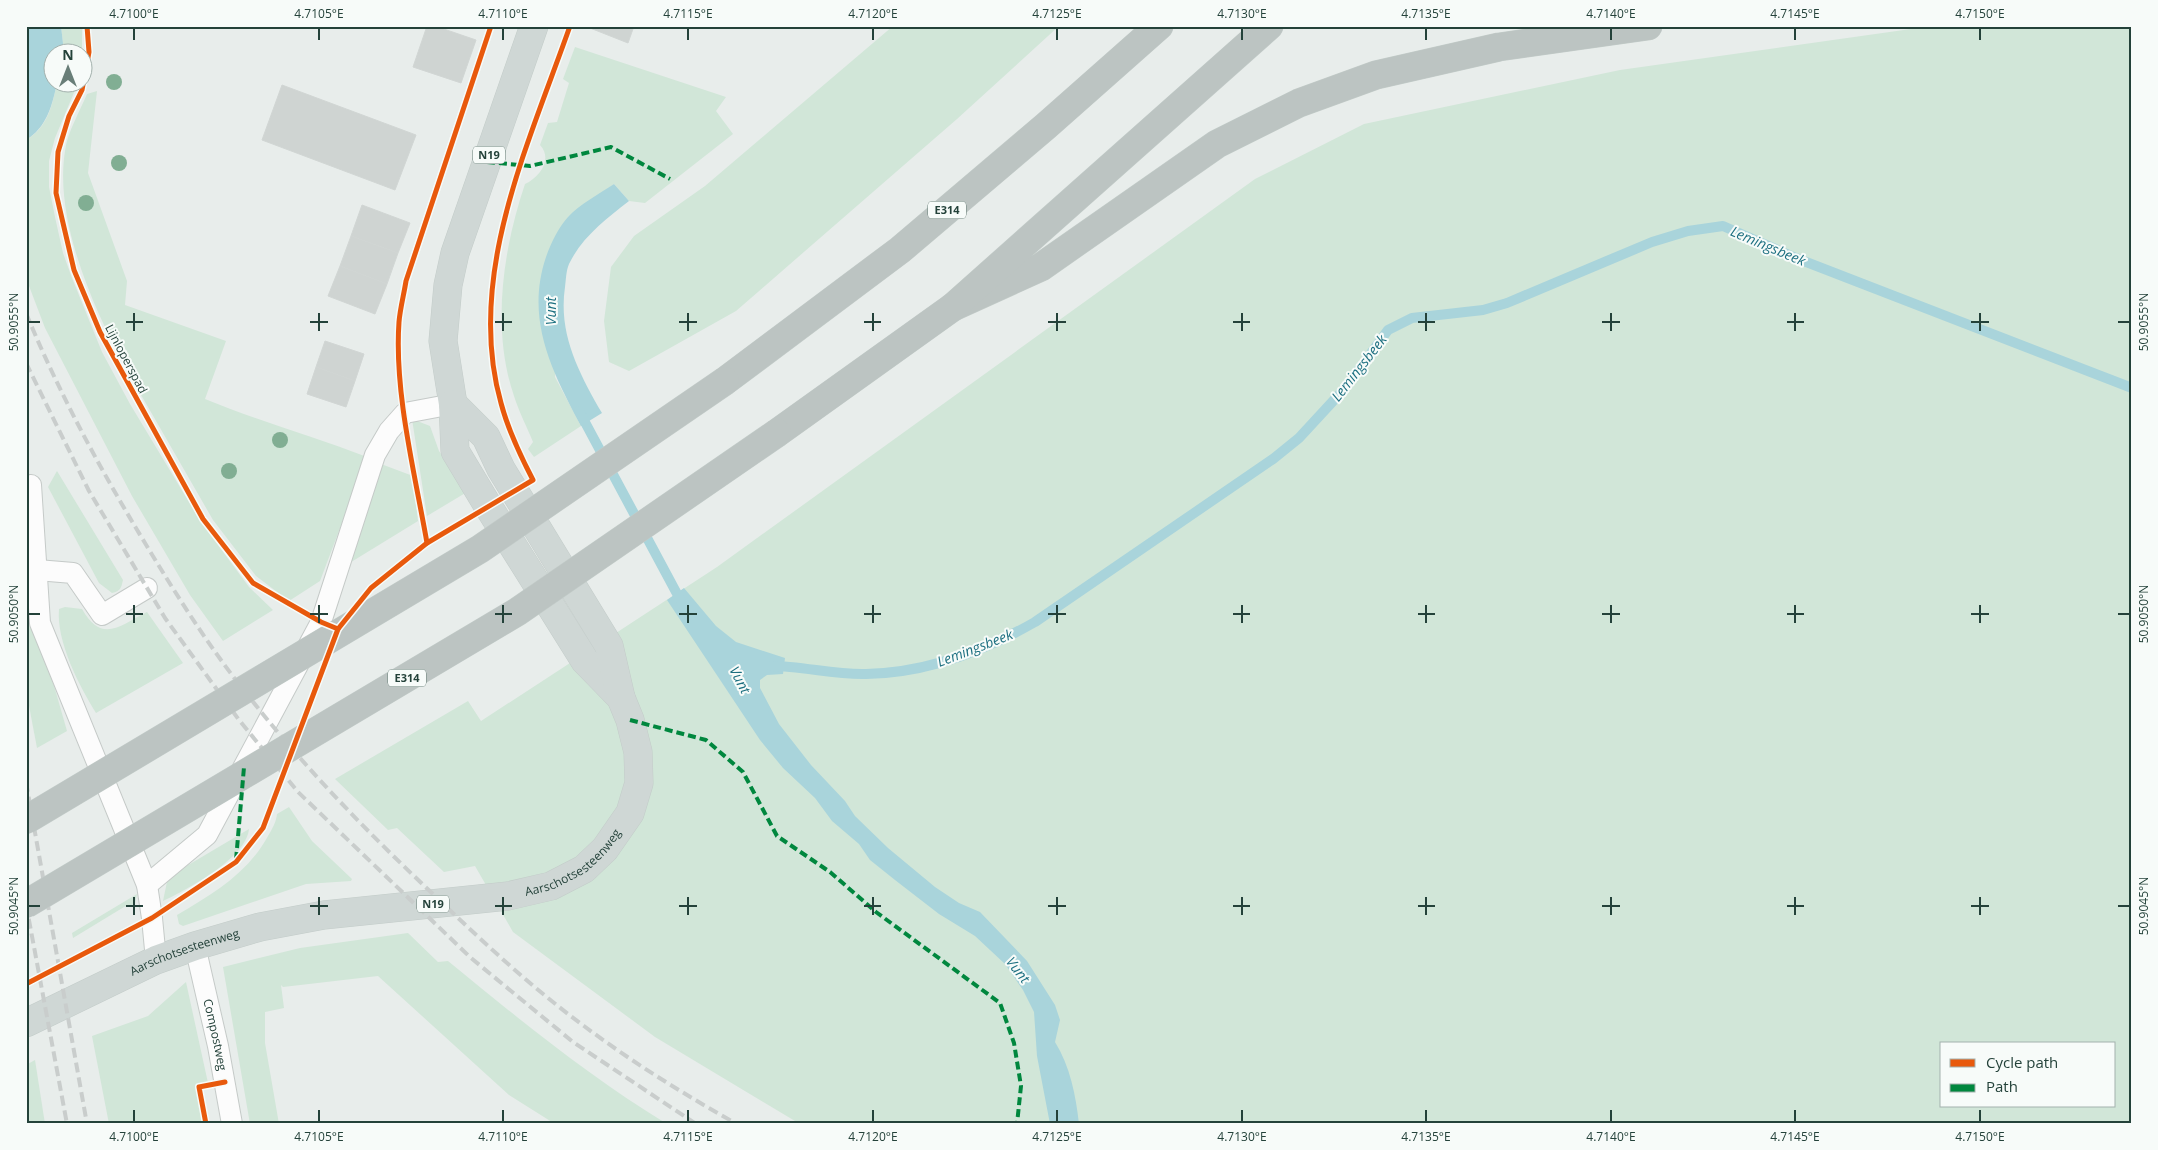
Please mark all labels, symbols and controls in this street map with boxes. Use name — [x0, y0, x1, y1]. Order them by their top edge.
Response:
text: 4.7100°E — [109, 5, 159, 22]
text: 4.7105°E — [294, 5, 344, 22]
text: 4.7110°E — [478, 5, 528, 22]
text: 4.7115°E — [663, 5, 713, 22]
text: 4.7120°E — [848, 5, 898, 22]
text: 4.7125°E — [1032, 5, 1082, 22]
text: 4.7130°E — [1217, 5, 1267, 22]
text: 4.7135°E — [1401, 5, 1451, 22]
text: 4.7140°E — [1586, 5, 1636, 22]
text: 4.7145°E — [1770, 5, 1820, 22]
text: 4.7150°E — [1955, 5, 2005, 22]
north arrow — [42, 42, 92, 92]
text: N — [62, 45, 74, 64]
road number: N19 — [473, 146, 505, 164]
road number: E314 — [928, 202, 966, 218]
water label: Lemingsbeek — [1728, 221, 1810, 270]
text: 50.9055°N — [5, 293, 22, 351]
text: 50.9055°N — [2135, 293, 2152, 351]
water label: Vunt — [541, 295, 560, 325]
street label: Lijnloperspad — [101, 321, 152, 396]
water label: Lemingsbeek — [1327, 330, 1391, 405]
text: 50.9050°N — [5, 585, 22, 643]
text: 50.9050°N — [2135, 585, 2152, 643]
water label: Lemingsbeek — [934, 624, 1016, 671]
water label: Vunt — [725, 663, 756, 698]
road number: E314 — [388, 670, 426, 686]
street label: Aarschotsesteenweg — [523, 825, 625, 900]
text: 50.9045°N — [5, 877, 22, 935]
text: 50.9045°N — [2135, 877, 2152, 935]
road number: N19 — [417, 896, 449, 912]
street label: Aarschotsesteenweg — [127, 924, 242, 979]
water label: Vunt — [1002, 953, 1035, 988]
street label: Compostweg — [199, 997, 231, 1072]
legend — [1940, 1042, 2116, 1108]
text: Cycle path — [1986, 1052, 2058, 1072]
text: Path — [1986, 1076, 2018, 1096]
text: 4.7100°E — [109, 1128, 159, 1145]
text: 4.7105°E — [294, 1128, 344, 1145]
text: 4.7110°E — [478, 1128, 528, 1145]
text: 4.7115°E — [663, 1128, 713, 1145]
text: 4.7120°E — [848, 1128, 898, 1145]
text: 4.7125°E — [1032, 1128, 1082, 1145]
text: 4.7130°E — [1217, 1128, 1267, 1145]
text: 4.7135°E — [1401, 1128, 1451, 1145]
text: 4.7140°E — [1586, 1128, 1636, 1145]
text: 4.7145°E — [1770, 1128, 1820, 1145]
text: 4.7150°E — [1955, 1128, 2005, 1145]

